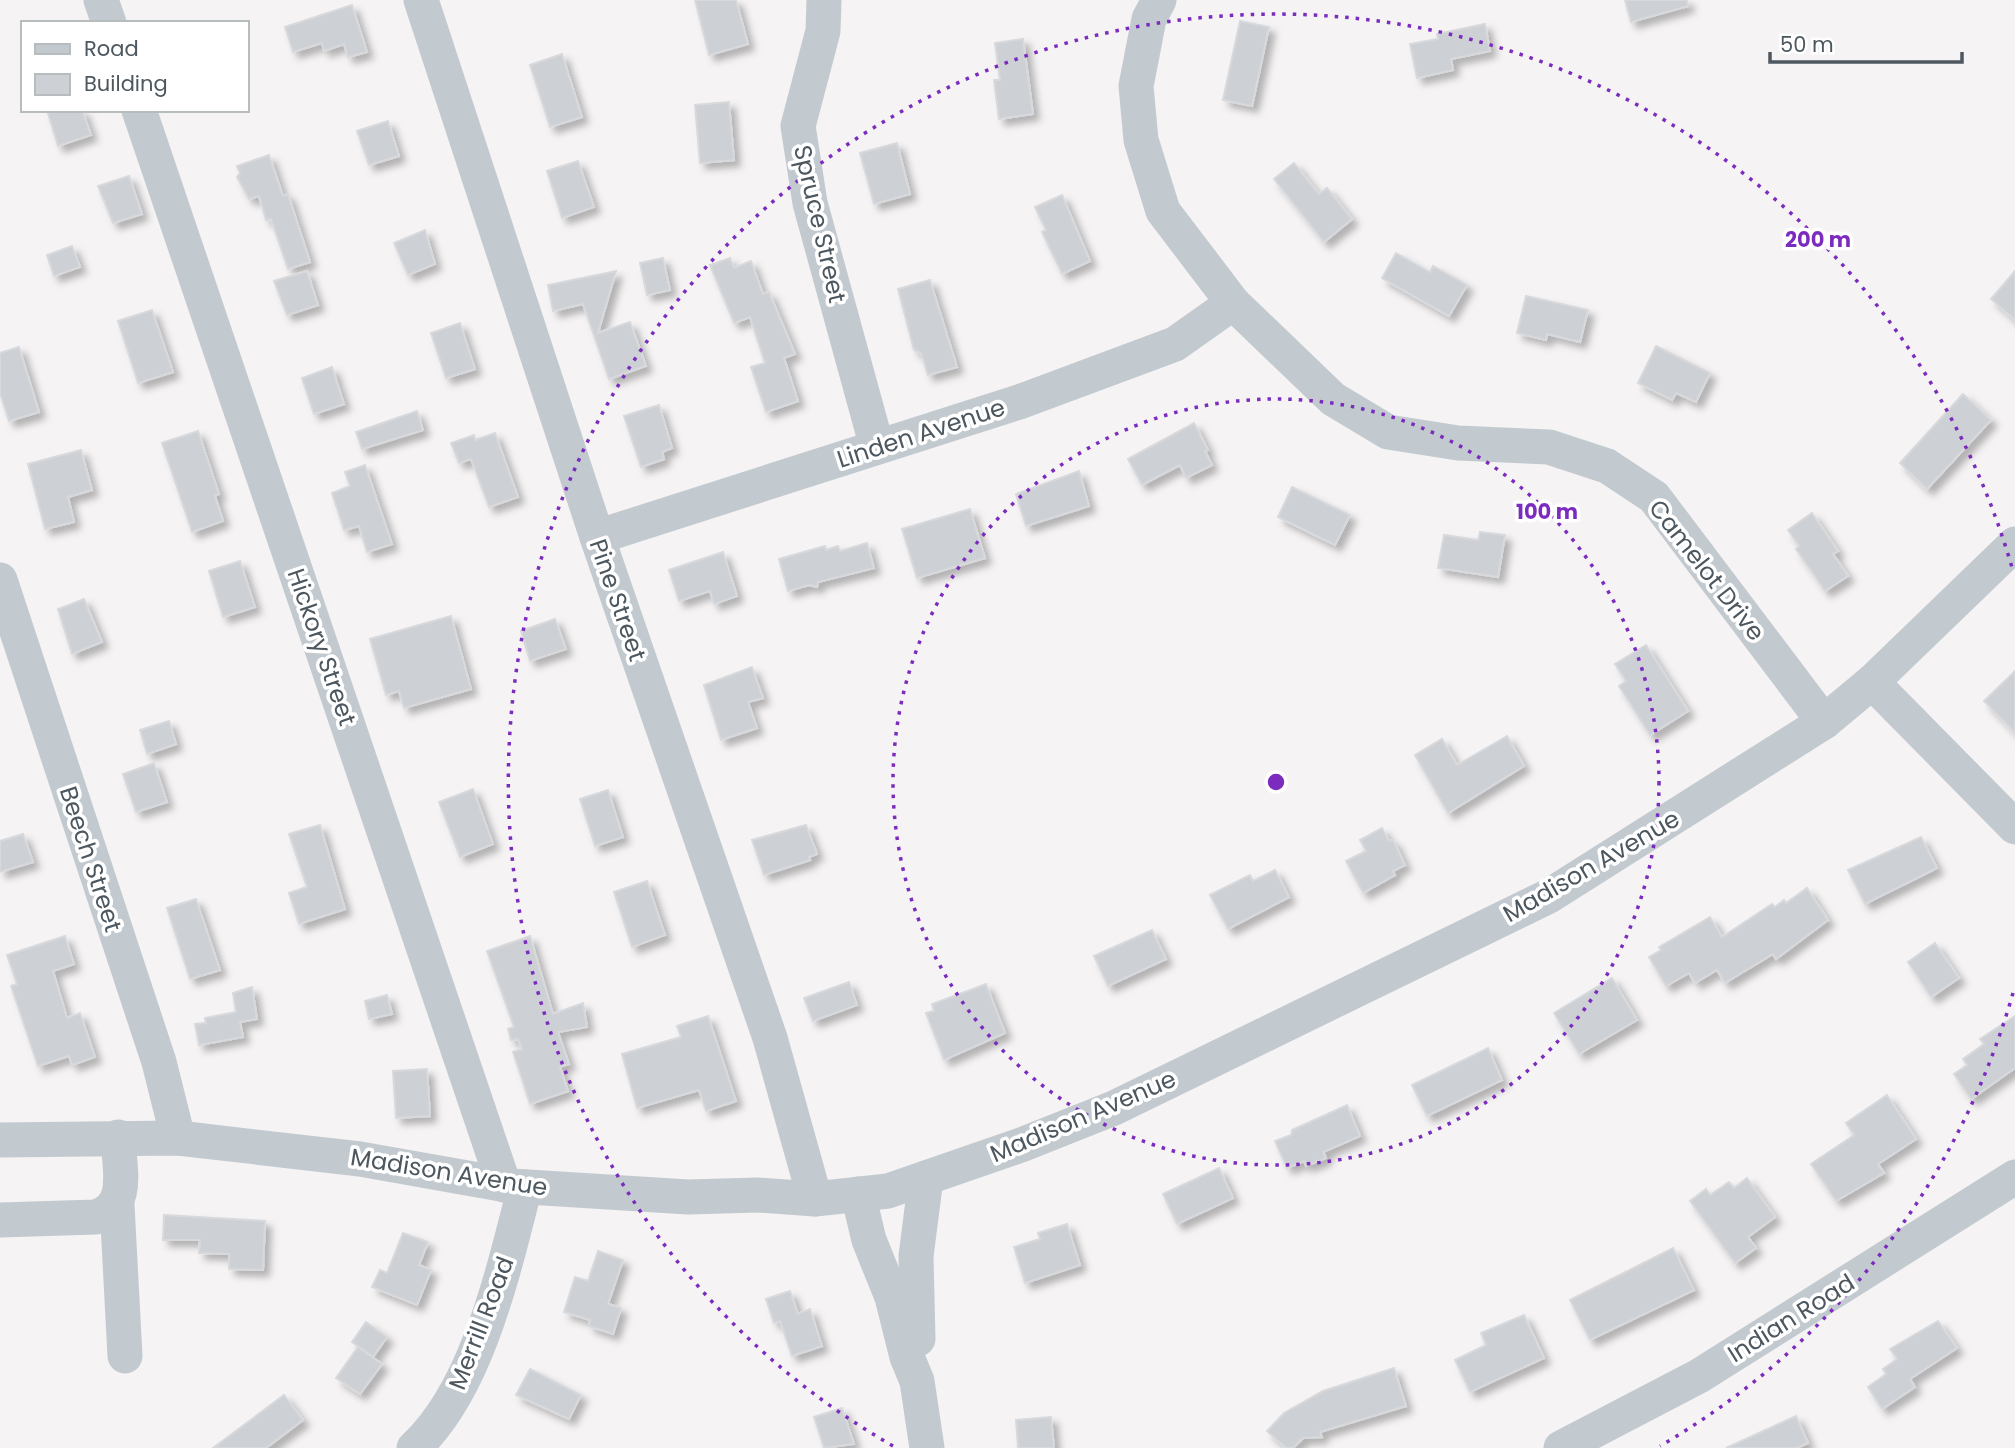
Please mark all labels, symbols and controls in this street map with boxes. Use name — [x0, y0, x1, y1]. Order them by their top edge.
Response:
legend — [21, 21, 248, 112]
scale bar — [1770, 21, 1962, 65]
text: 50 m — [1780, 30, 1834, 59]
text: Road — [84, 34, 139, 63]
text: Building — [84, 69, 168, 98]
street label: Spruce Street — [786, 142, 854, 306]
text: 200 m — [1785, 225, 1851, 254]
street label: Linden Avenue — [833, 390, 1009, 476]
street label: Camelot Drive — [1641, 492, 1773, 648]
text: 100 m — [1516, 497, 1578, 526]
street label: Pine Street — [582, 535, 654, 665]
street label: Hickory Street — [280, 564, 364, 730]
centre of rings — [1264, 770, 1288, 794]
street label: Beech Street — [52, 782, 130, 936]
street label: Madison Avenue — [1497, 802, 1685, 930]
street label: Madison Avenue — [985, 1062, 1181, 1170]
street label: Madison Avenue — [348, 1140, 550, 1204]
street label: Merrill Road — [441, 1252, 521, 1394]
street label: Indian Road — [1721, 1266, 1861, 1370]

